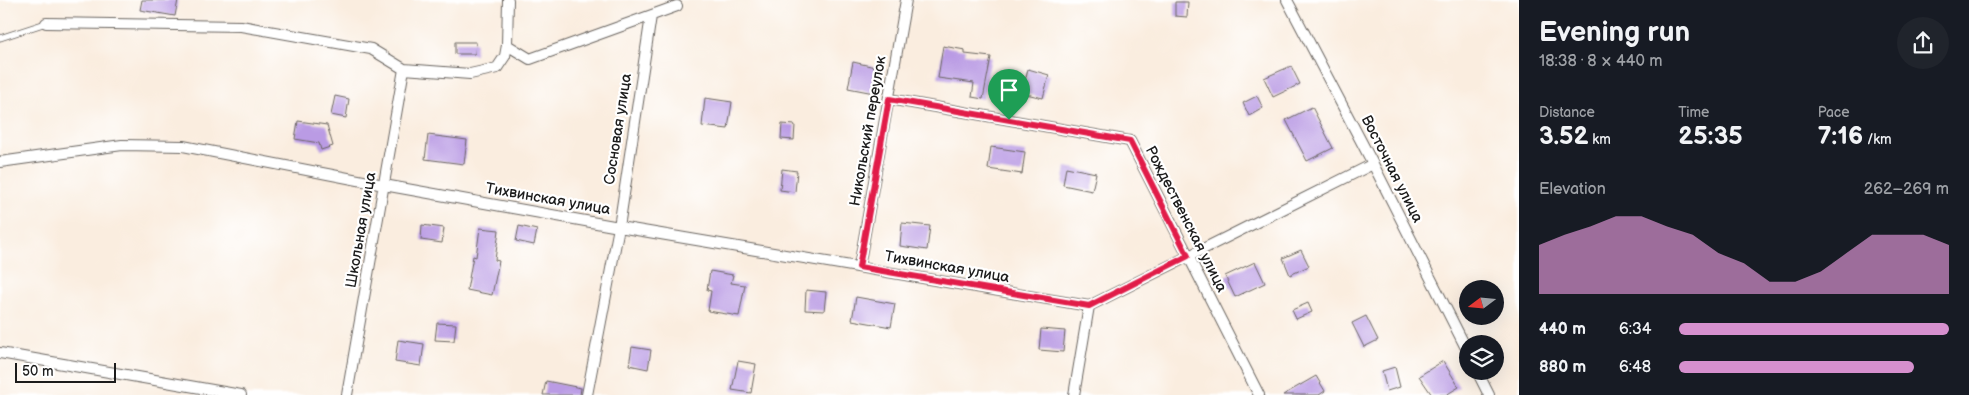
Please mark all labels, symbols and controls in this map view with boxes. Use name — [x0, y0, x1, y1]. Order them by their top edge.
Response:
text: Evening run — [1539, 16, 1690, 49]
button: share — [1897, 17, 1949, 69]
text: 18:38 · 8 × 440 m — [1539, 52, 1662, 71]
street label: Никольский переулок — [845, 54, 891, 208]
pin — [988, 69, 1030, 120]
street label: Сосновая улица — [600, 72, 636, 186]
icon: arrive — [995, 76, 1023, 104]
text: Distance — [1539, 104, 1595, 121]
text: Time — [1678, 104, 1709, 121]
text: Pace — [1818, 104, 1850, 121]
street label: Восточная улица — [1357, 112, 1427, 226]
text: 3.52 — [1539, 121, 1589, 152]
text: 25:35 — [1678, 121, 1743, 152]
text: 7:16 — [1818, 121, 1863, 152]
text: km — [1589, 131, 1611, 148]
text: /km — [1863, 131, 1892, 148]
street label: Рождественская улица — [1141, 143, 1231, 296]
street label: Школьная улица — [341, 171, 381, 289]
street label: Тихвинская улица — [484, 179, 612, 219]
text: Elevation — [1539, 180, 1606, 199]
text: 262–269 m — [1864, 180, 1949, 199]
street label: Тихвинская улица — [883, 247, 1011, 287]
north arrow — [1459, 280, 1504, 325]
map controls — [1459, 280, 1504, 380]
text: 440 m — [1539, 320, 1586, 339]
text: 6:34 — [1619, 320, 1652, 339]
button: layers — [1459, 335, 1504, 380]
text: 880 m — [1539, 358, 1586, 377]
text: 6:48 — [1619, 358, 1651, 377]
scale bar — [15, 360, 116, 383]
text: 50 m — [22, 363, 54, 380]

